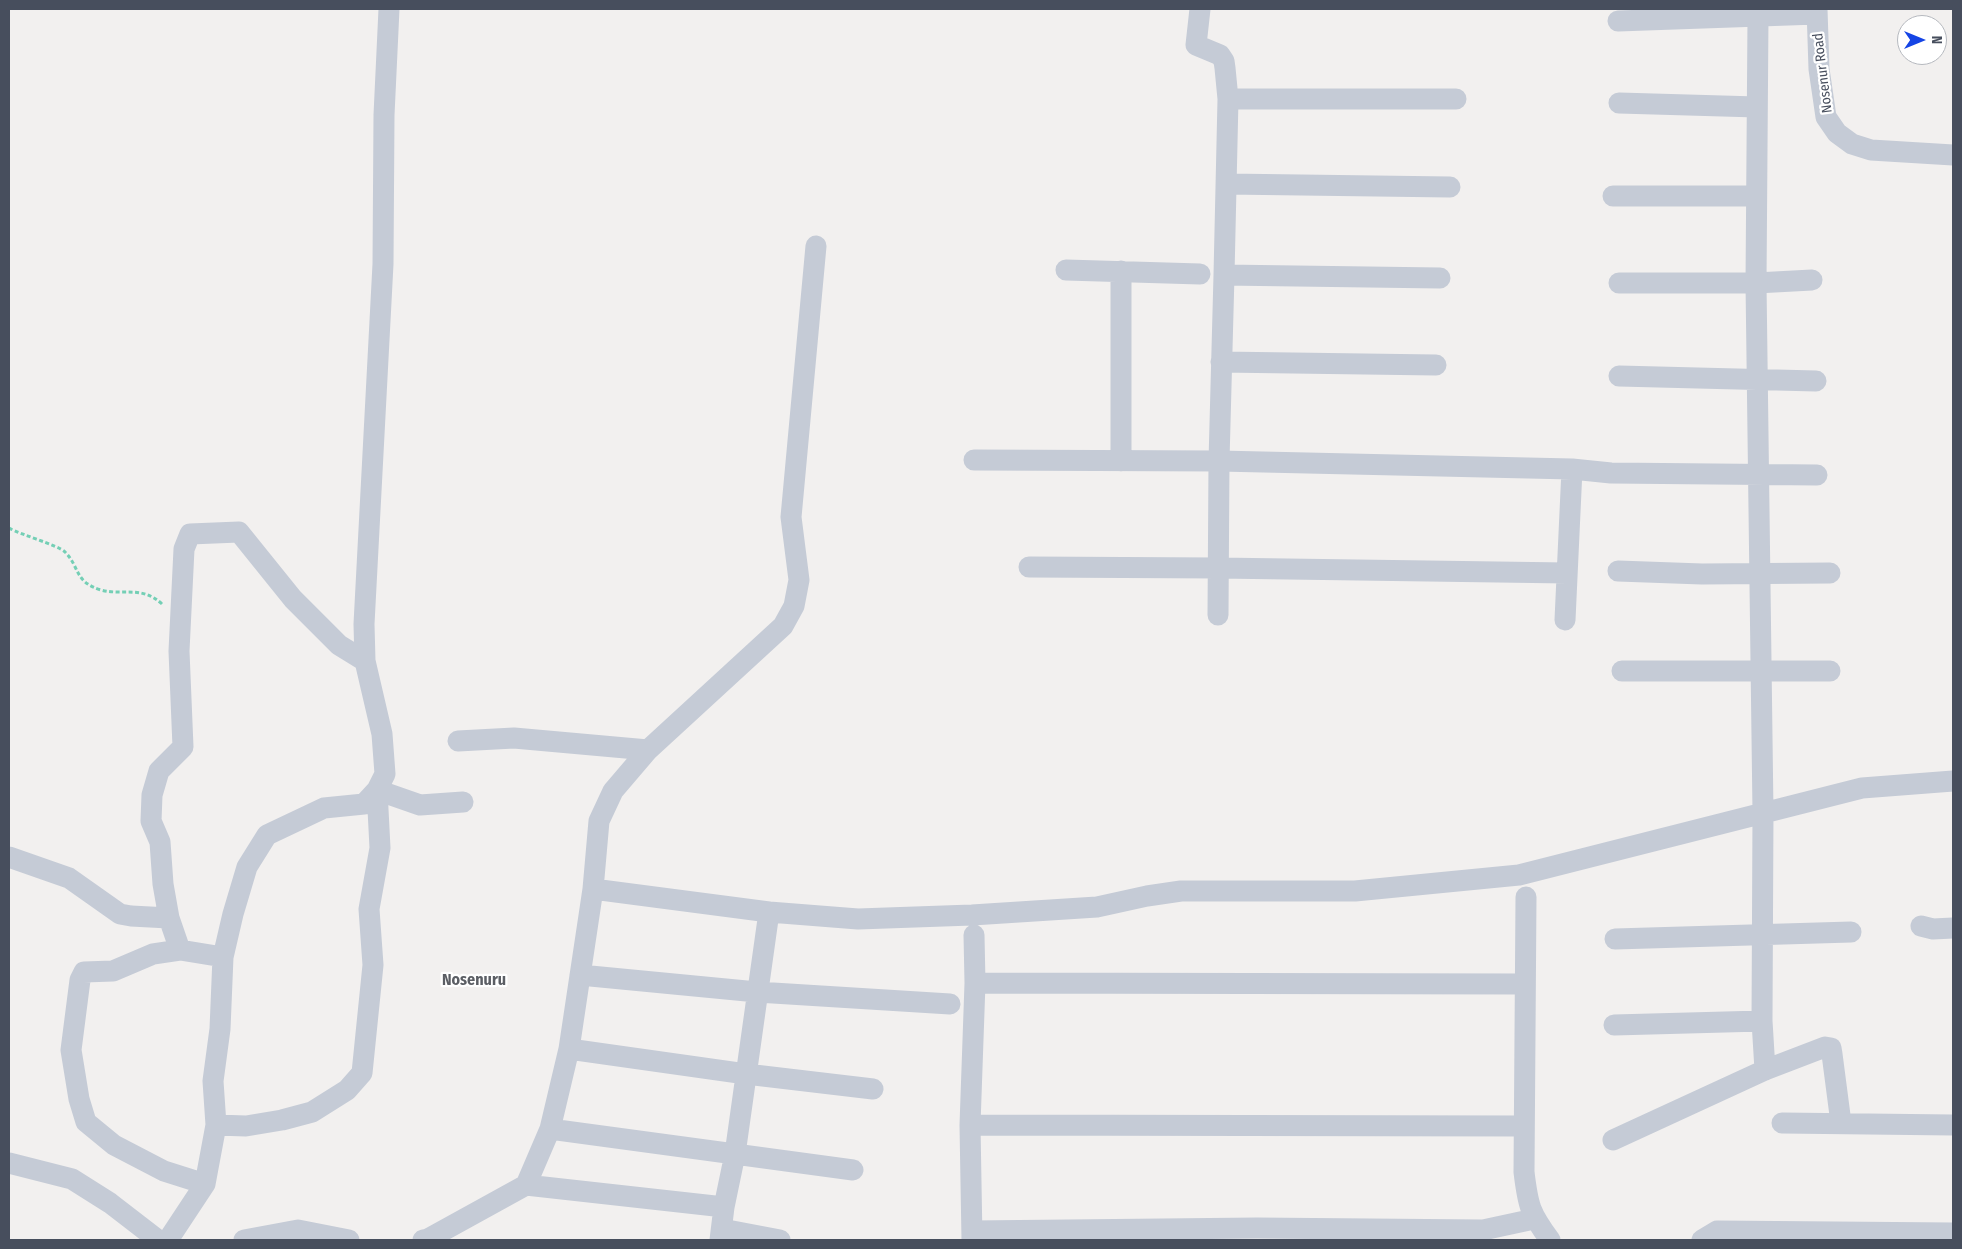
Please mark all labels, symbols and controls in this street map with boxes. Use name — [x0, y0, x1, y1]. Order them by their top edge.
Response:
north arrow — [1897, 15, 1947, 65]
street label: Nosenur Road — [1810, 32, 1836, 114]
text: N — [1928, 36, 1945, 44]
district label: Nosenuru — [442, 971, 506, 991]

